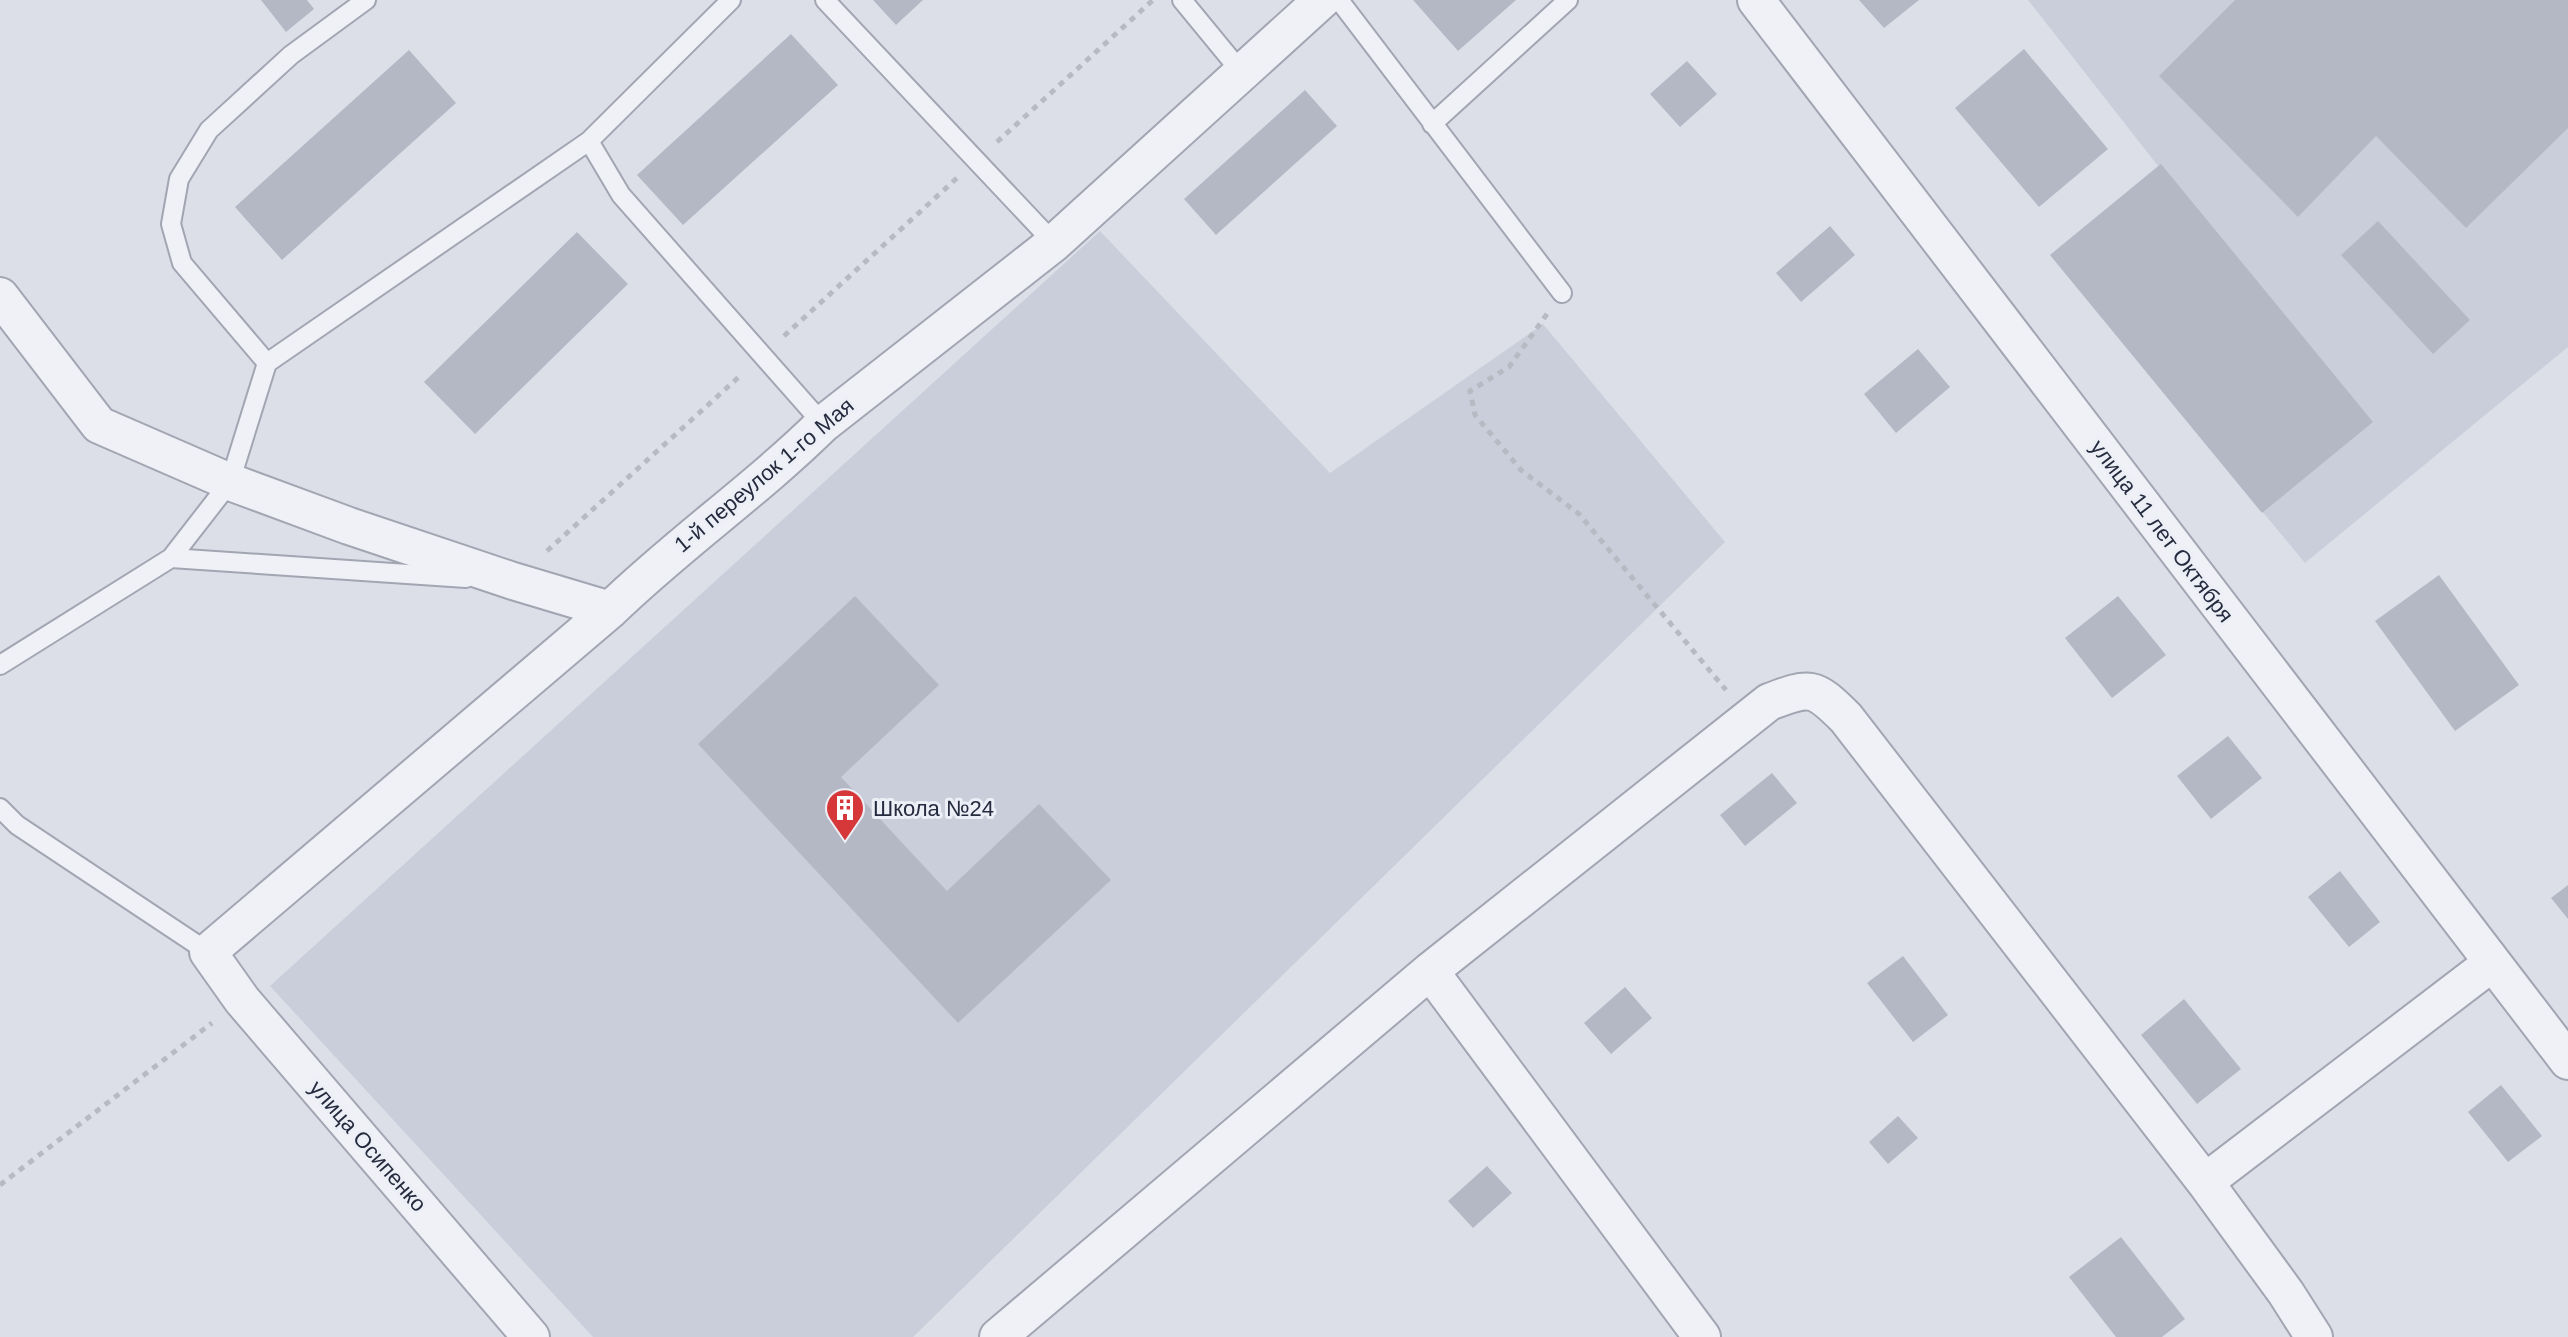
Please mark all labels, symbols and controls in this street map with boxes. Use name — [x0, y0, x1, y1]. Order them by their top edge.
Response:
street label: 1-й переулок 1-го Мая — [669, 393, 859, 557]
street label: улица 11 лет Октября — [2085, 435, 2239, 627]
building icon: Школа №24 — [824, 787, 866, 842]
place label: Школа №24 — [873, 796, 994, 821]
street label: улица Осипенко — [304, 1075, 432, 1217]

